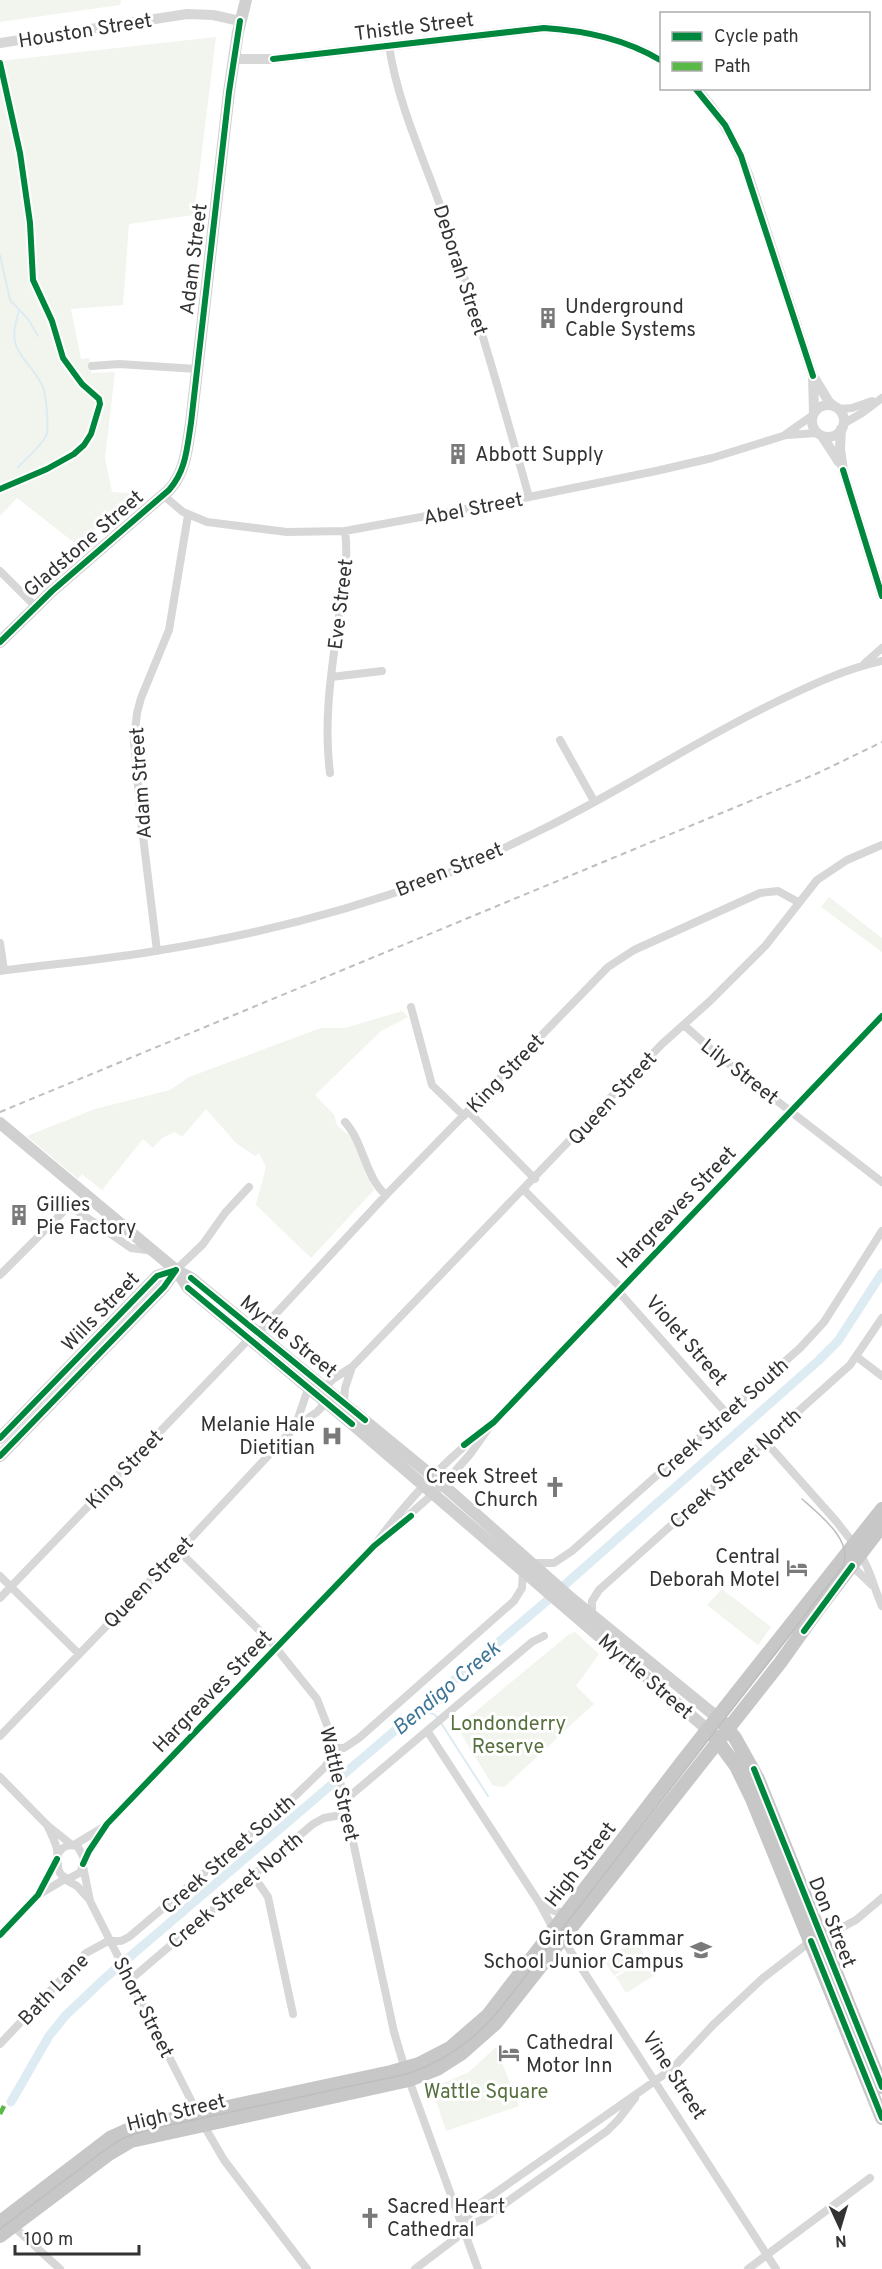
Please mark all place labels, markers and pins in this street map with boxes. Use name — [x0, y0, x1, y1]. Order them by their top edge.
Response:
place label: Underground Cable Systems — [565, 295, 696, 344]
building icon: Underground Cable Systems — [536, 306, 560, 330]
building icon: Abbott Supply — [446, 442, 470, 466]
place label: Abbott Supply — [475, 443, 604, 469]
place label: Gillies Pie Factory — [36, 1193, 136, 1242]
building icon: Gillies Pie Factory — [7, 1203, 31, 1227]
place label: Melanie Hale Dietitian — [200, 1413, 315, 1462]
hospital icon: Melanie Hale Dietitian — [320, 1424, 344, 1448]
place label: Creek Street Church — [426, 1465, 538, 1514]
church icon: Creek Street Church — [543, 1475, 567, 1499]
place label: Central Deborah Motel — [649, 1545, 780, 1594]
hotel icon: Central Deborah Motel — [785, 1556, 809, 1580]
place label: Girton Grammar School Junior Campus — [483, 1927, 684, 1976]
school or university icon: Girton Grammar School Junior Campus — [689, 1938, 713, 1962]
place label: Cathedral Motor Inn — [526, 2031, 613, 2080]
hotel icon: Cathedral Motor Inn — [497, 2041, 521, 2065]
place label: Sacred Heart Cathedral — [387, 2195, 505, 2244]
church icon: Sacred Heart Cathedral — [358, 2206, 382, 2230]

